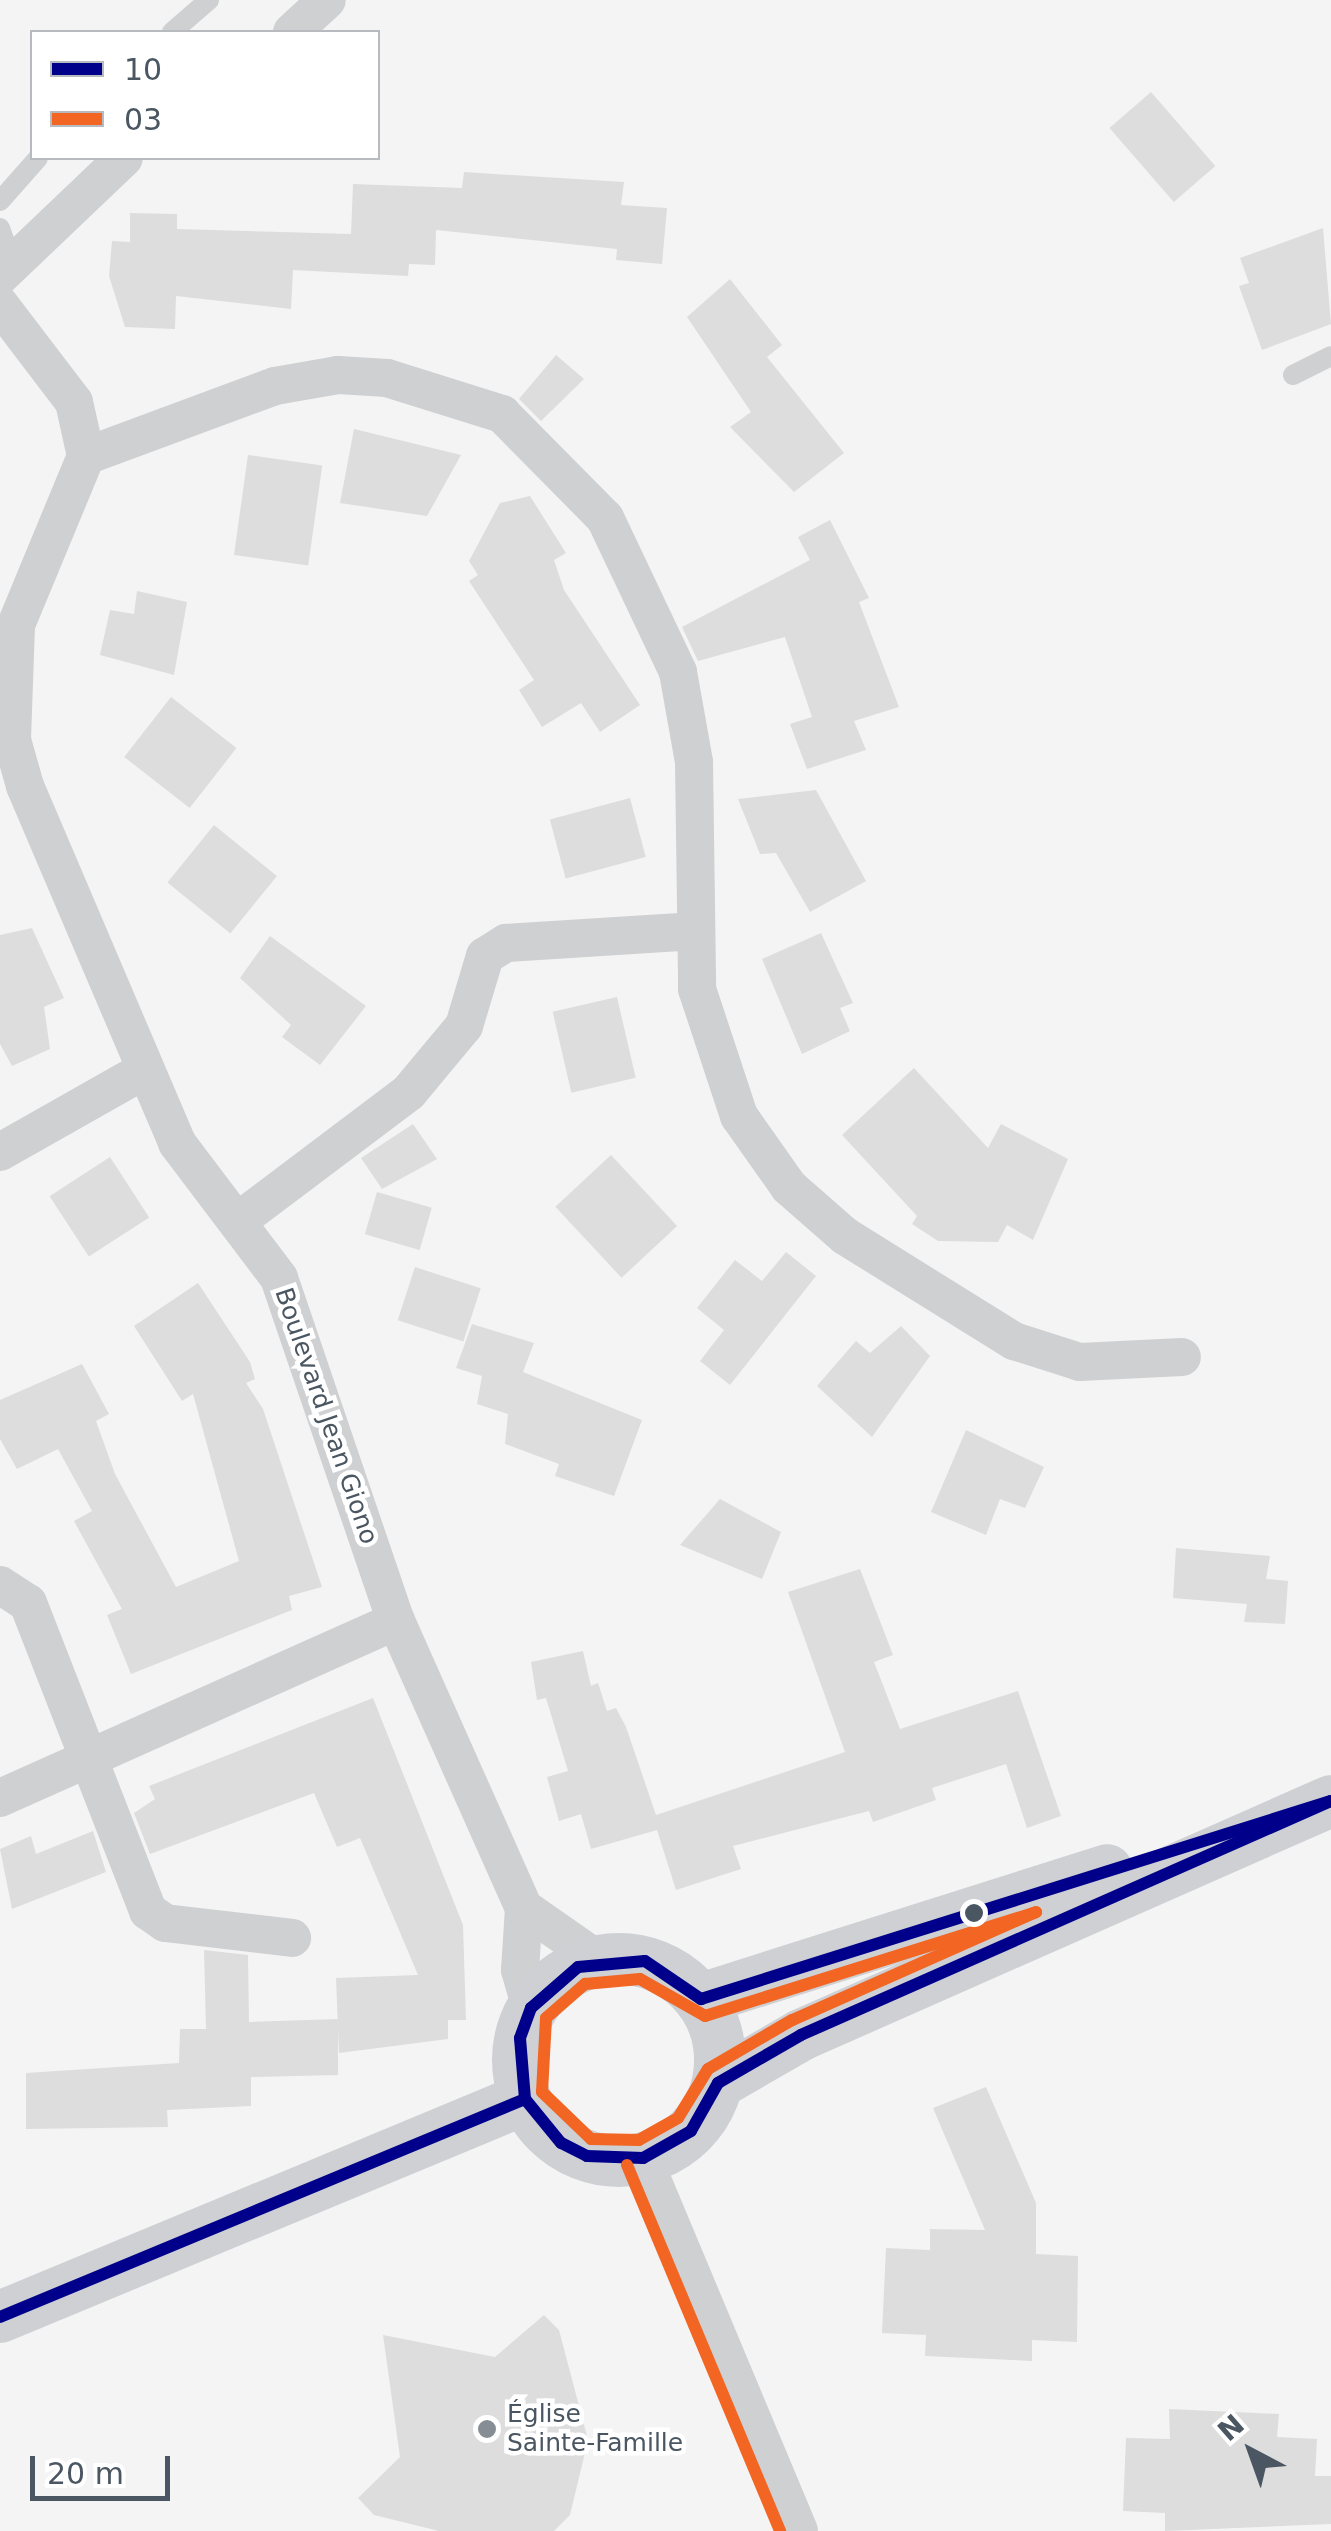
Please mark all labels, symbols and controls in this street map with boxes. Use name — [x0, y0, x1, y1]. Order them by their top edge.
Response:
legend — [30, 30, 380, 160]
text: 10 — [124, 52, 162, 87]
text: 03 — [124, 102, 162, 137]
street label: Boulevard Jean Giono — [268, 1284, 384, 1548]
unlabelled marker — [964, 1903, 984, 1923]
place label: Église Sainte-Famille — [507, 2400, 683, 2459]
north arrow — [1201, 2401, 1301, 2501]
text: N — [1211, 2408, 1251, 2448]
marker: Église Sainte-Famille — [476, 2418, 498, 2440]
scale bar — [35, 2436, 175, 2498]
text: 20 m — [47, 2456, 124, 2491]

